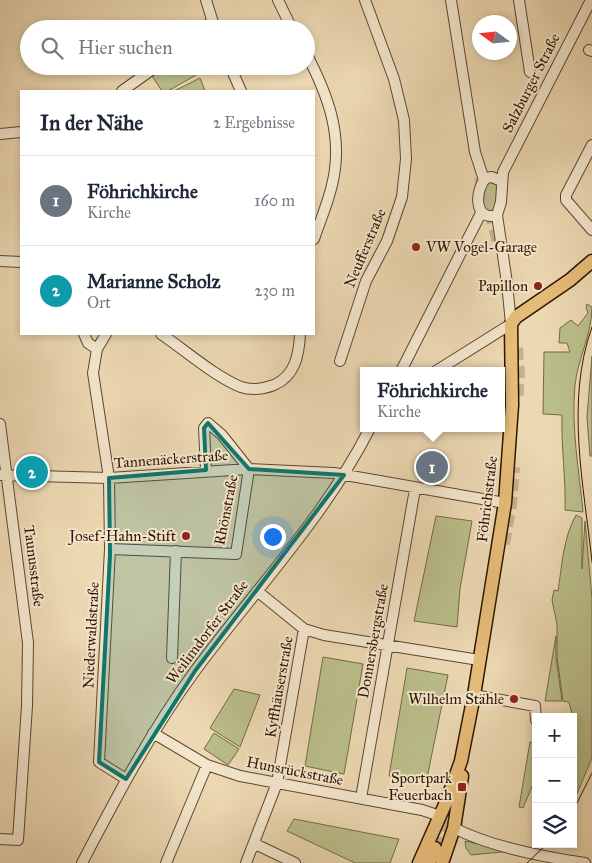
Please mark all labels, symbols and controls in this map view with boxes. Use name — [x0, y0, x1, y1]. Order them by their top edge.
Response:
north arrow — [472, 15, 517, 60]
search box — [20, 20, 315, 75]
street label: Salzburger Straße — [498, 30, 564, 136]
icon: search — [38, 34, 66, 62]
text: Hier suchen — [78, 36, 172, 59]
text: In der Nähe — [40, 110, 143, 136]
text: 2 Ergebnisse — [213, 113, 295, 132]
text: Föhrichkirche — [87, 180, 198, 203]
text: 1 — [53, 191, 59, 210]
text: 160 m — [254, 191, 295, 210]
text: Kirche — [87, 203, 131, 222]
street label: Neufferstraße — [340, 206, 390, 290]
place label: VW Vogel-Garage — [425, 238, 537, 256]
marker: VW Vogel-Garage — [410, 241, 422, 253]
text: Marianne Scholz — [87, 270, 221, 293]
place label: Papillon — [478, 277, 528, 295]
marker: Papillon — [532, 280, 544, 292]
text: 2 — [52, 281, 60, 300]
text: 230 m — [255, 281, 295, 300]
text: Ort — [87, 293, 111, 312]
popup — [360, 367, 505, 432]
text: Föhrichkirche — [377, 379, 488, 402]
text: Kirche — [377, 402, 421, 421]
street label: Tannenäckerstraße — [113, 446, 229, 472]
pin: 1 — [416, 448, 448, 486]
pin: 2 — [16, 453, 48, 491]
street label: Föhrichstraße — [473, 455, 501, 543]
street label: Rhönstraße — [210, 473, 242, 547]
street label: Taunusstraße — [20, 524, 48, 608]
your location — [260, 524, 286, 550]
place label: Josef-Hahn-Stift — [67, 527, 177, 546]
marker: Josef-Hahn-Stift — [180, 530, 192, 542]
street label: Weilimdorfer Straße — [162, 576, 252, 688]
street label: Niederwaldstraße — [79, 581, 103, 689]
street label: Donnersbergstraße — [354, 582, 392, 700]
street label: Kyffhäuserstraße — [261, 635, 297, 739]
place label: Wilhelm Stähle — [408, 690, 504, 708]
marker: Wilhelm Stähle — [508, 693, 520, 705]
map controls — [532, 713, 577, 848]
button: + — [532, 713, 577, 758]
street label: Hunsrückstraße — [245, 753, 345, 789]
button: − — [532, 758, 577, 803]
place label: Sportpark Feuerbach — [388, 769, 453, 804]
marker: Sportpark Feuerbach — [456, 781, 468, 793]
button: layers — [532, 803, 577, 848]

